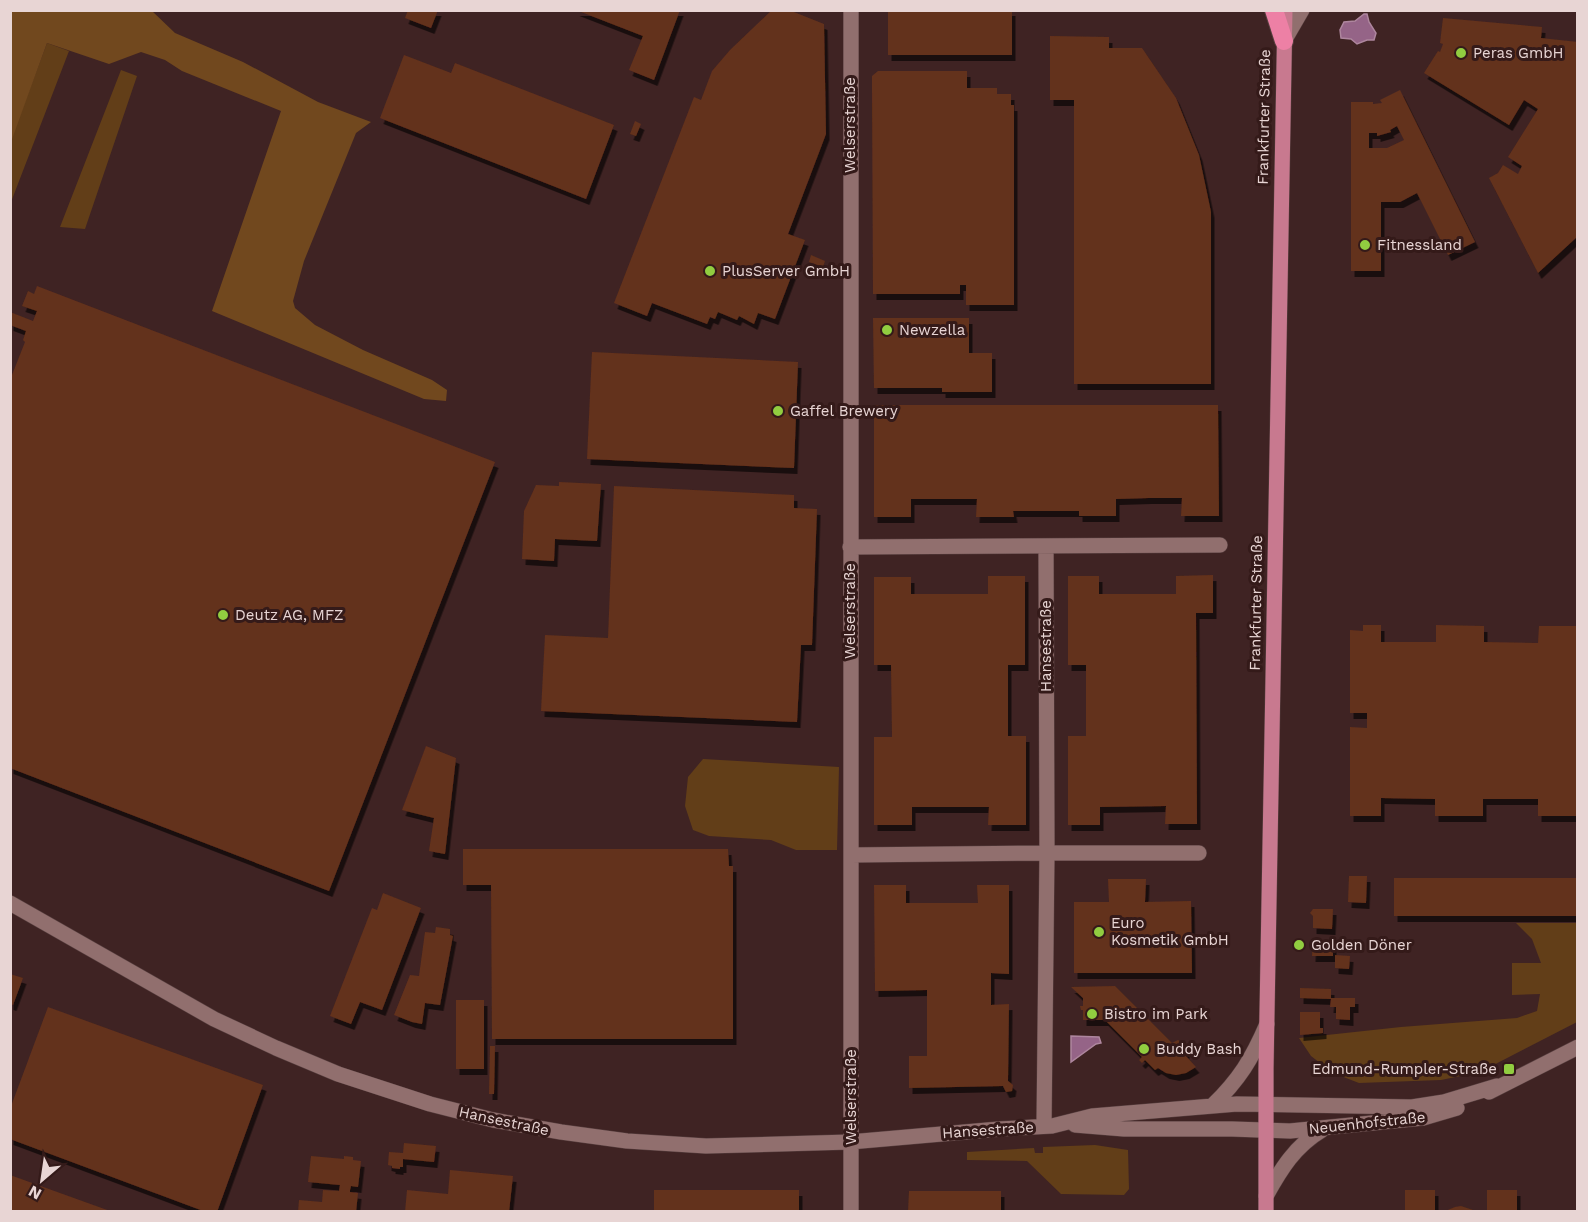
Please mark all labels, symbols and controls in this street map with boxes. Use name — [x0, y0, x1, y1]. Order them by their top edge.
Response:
place label: Peras GmbH — [1473, 44, 1564, 62]
marker: Peras GmbH — [1454, 46, 1468, 60]
street label: Frankfurter Straße — [1254, 49, 1274, 185]
street label: Welserstraße — [841, 77, 859, 173]
place label: Fitnessland — [1377, 236, 1462, 254]
marker: Fitnessland — [1358, 238, 1372, 252]
place label: PlusServer GmbH — [722, 262, 850, 280]
marker: PlusServer GmbH — [703, 264, 717, 278]
place label: Newzella — [899, 321, 966, 339]
marker: Newzella — [880, 323, 894, 337]
place label: Gaffel Brewery — [790, 402, 898, 420]
marker: Gaffel Brewery — [771, 404, 785, 418]
street label: Frankfurter Straße — [1246, 535, 1266, 671]
street label: Welserstraße — [841, 563, 859, 659]
street label: Hansestraße — [1037, 600, 1055, 692]
place label: Deutz AG, MFZ — [235, 606, 343, 624]
marker: Deutz AG, MFZ — [216, 608, 230, 622]
place label: Euro Kosmetik GmbH — [1111, 914, 1229, 949]
marker: Euro Kosmetik GmbH — [1092, 925, 1106, 939]
place label: Golden Döner — [1311, 936, 1412, 954]
marker: Golden Döner — [1292, 938, 1306, 952]
place label: Bistro im Park — [1104, 1005, 1208, 1023]
marker: Bistro im Park — [1085, 1007, 1099, 1021]
place label: Buddy Bash — [1156, 1040, 1242, 1058]
marker: Buddy Bash — [1137, 1042, 1151, 1056]
street label: Welserstraße — [842, 1049, 860, 1145]
place label: Edmund-Rumpler-Straße — [1312, 1060, 1497, 1078]
marker: Edmund-Rumpler-Straße — [1502, 1062, 1516, 1076]
street label: Hansestraße — [457, 1103, 551, 1139]
street label: Neuenhofstraße — [1308, 1108, 1426, 1138]
street label: Hansestraße — [942, 1118, 1034, 1142]
north arrow — [12, 1150, 72, 1210]
text: N — [25, 1181, 45, 1204]

